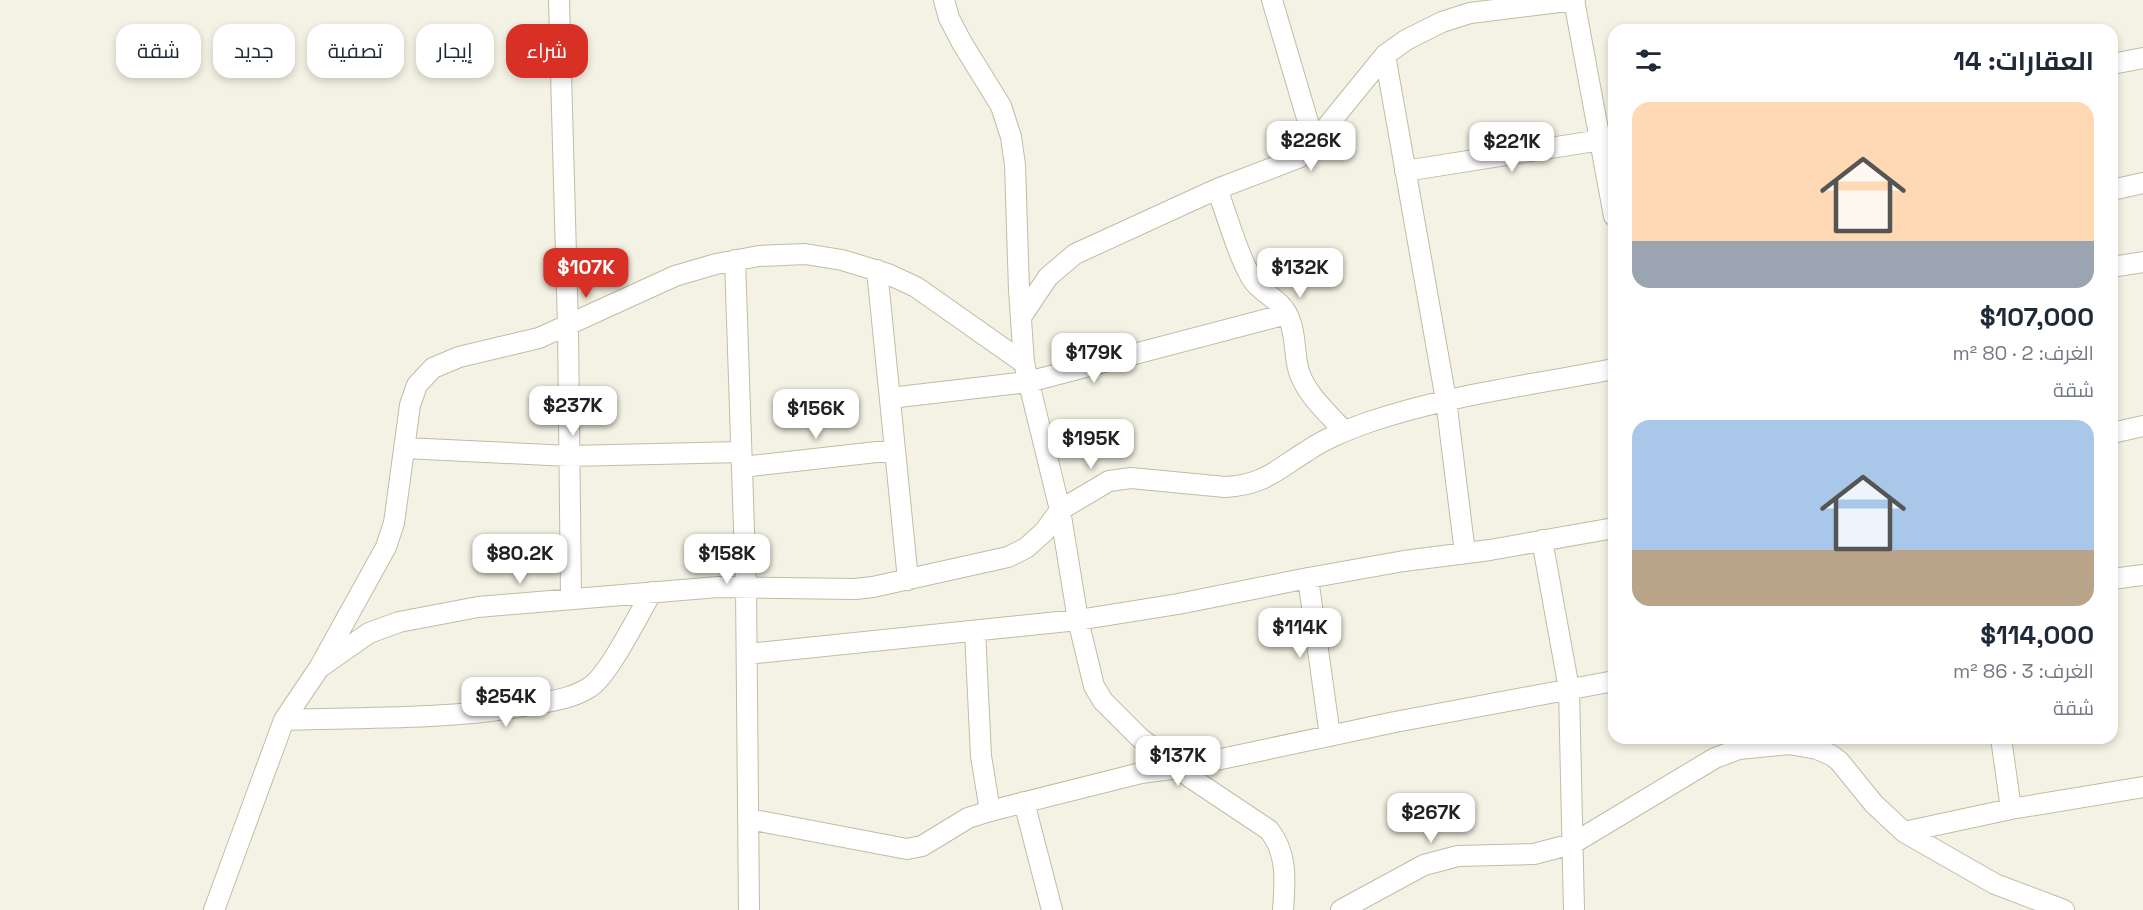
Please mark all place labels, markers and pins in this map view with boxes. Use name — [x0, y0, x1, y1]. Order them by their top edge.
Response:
pin: $226K — [1269, 121, 1353, 172]
pin: $221K — [1470, 122, 1554, 173]
pin: $107K — [544, 248, 628, 299]
pin: $132K — [1258, 248, 1342, 299]
pin: $179K — [1052, 333, 1136, 384]
pin: $237K — [531, 386, 615, 437]
pin: $156K — [774, 389, 858, 440]
pin: $195K — [1049, 419, 1133, 470]
pin: $80.2K — [471, 534, 569, 585]
pin: $158K — [685, 534, 769, 585]
pin: $114K — [1258, 608, 1342, 659]
pin: $254K — [464, 677, 548, 728]
pin: $137K — [1136, 736, 1220, 787]
pin: $267K — [1389, 793, 1473, 844]

